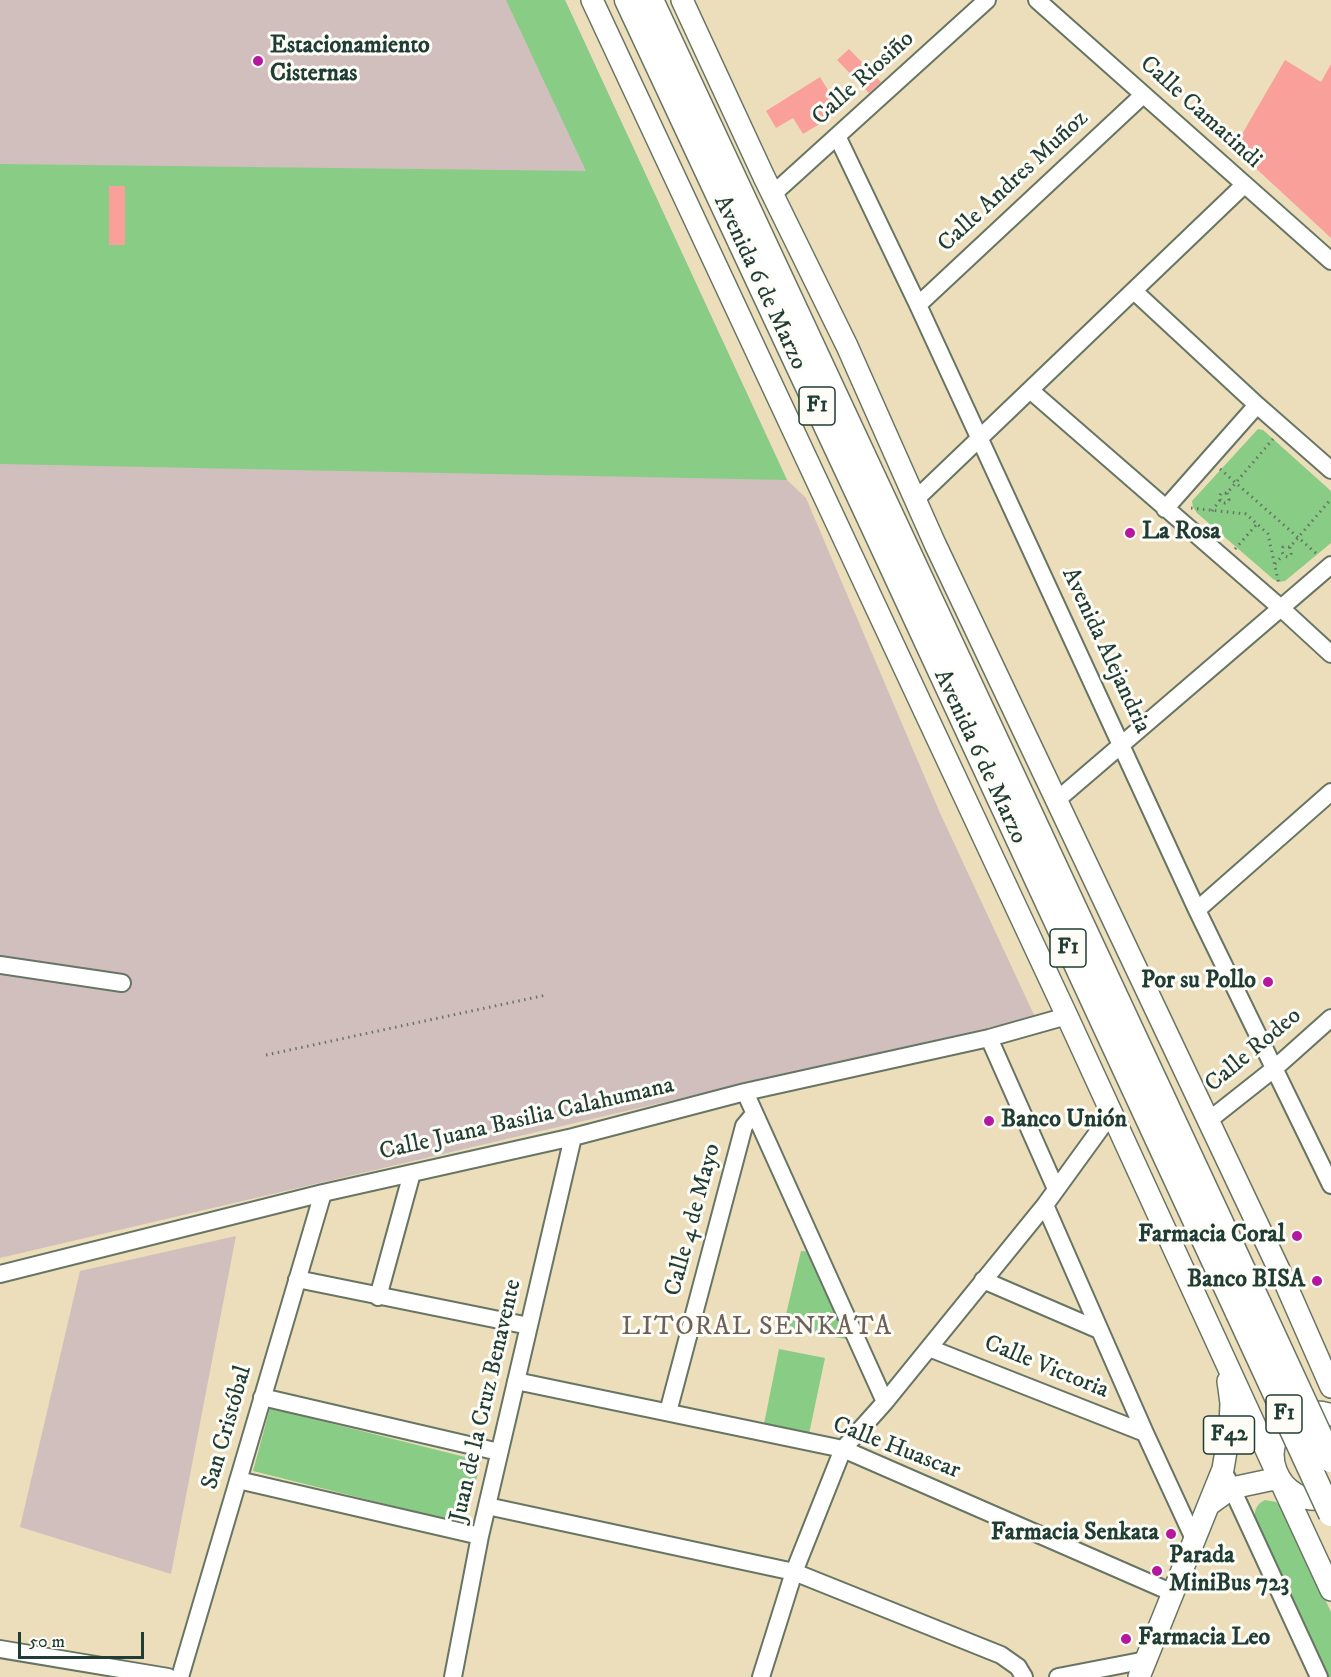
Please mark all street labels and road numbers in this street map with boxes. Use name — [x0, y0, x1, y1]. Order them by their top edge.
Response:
street label: Calle Riosiño — [807, 26, 921, 132]
street label: Calle Camatindi — [1133, 51, 1267, 175]
street label: Calle Andres Muñoz — [933, 105, 1095, 259]
street label: Avenida 6 de Marzo — [706, 191, 812, 375]
road number: F1 — [799, 387, 835, 425]
street label: Avenida Alejandria — [1054, 564, 1156, 738]
street label: Avenida 6 de Marzo — [926, 665, 1032, 849]
road number: F1 — [1050, 929, 1086, 967]
street label: Calle Rodeo — [1200, 1002, 1308, 1100]
street label: Calle Juana Basilia Calahumana — [377, 1072, 677, 1168]
street label: Calle 4 de Mayo — [660, 1141, 728, 1299]
street label: Juan de la Cruz Benavente — [445, 1277, 529, 1525]
street label: Calle Victoria — [980, 1330, 1112, 1406]
street label: San Cristóbal — [197, 1363, 259, 1493]
road number: F1 — [1266, 1395, 1302, 1433]
street label: Calle Huascar — [828, 1411, 964, 1487]
road number: F42 — [1204, 1416, 1254, 1454]

